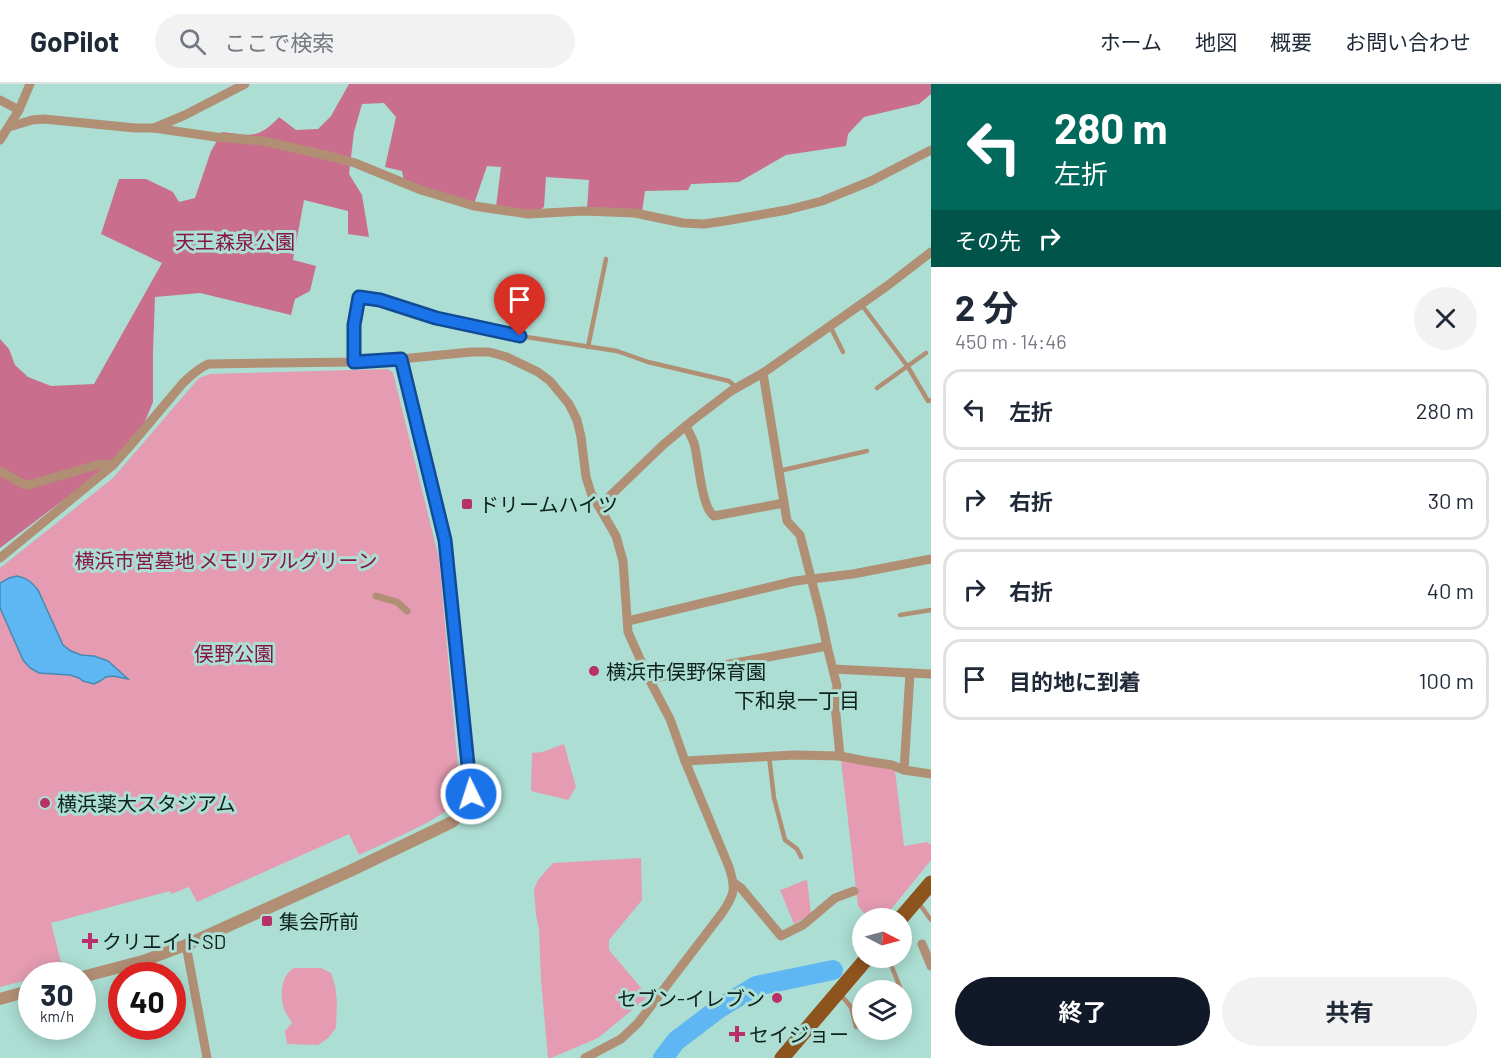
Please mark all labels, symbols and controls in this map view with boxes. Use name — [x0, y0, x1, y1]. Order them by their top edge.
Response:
search box — [155, 14, 575, 68]
text: GoPilot — [30, 24, 119, 58]
icon: search — [176, 25, 209, 58]
text: ここで検索 — [224, 29, 334, 55]
text: ホーム — [1100, 29, 1162, 54]
text: 地図 — [1195, 29, 1237, 54]
text: 概要 — [1270, 29, 1312, 54]
text: お問い合わせ — [1345, 29, 1471, 54]
text: 280 m — [1054, 102, 1168, 152]
icon: left — [955, 108, 1033, 186]
text: 左折 — [1054, 157, 1108, 189]
icon: right — [1033, 222, 1066, 255]
text: その先 — [955, 227, 1021, 253]
park label: 天王森泉公園 — [175, 229, 295, 253]
pin — [494, 274, 545, 336]
icon: arrive — [503, 283, 536, 316]
text: 2 分 — [955, 285, 1018, 328]
button: close — [1414, 287, 1477, 350]
text: 450 m · 14:46 — [955, 329, 1066, 353]
icon: left — [958, 393, 991, 426]
text: 280 m — [1416, 397, 1474, 423]
text: 左折 — [1009, 398, 1053, 424]
icon: right — [958, 483, 991, 516]
text: 30 m — [1428, 487, 1474, 513]
text: 右折 — [1009, 488, 1053, 514]
place label: ドリームハイツ — [479, 492, 618, 516]
marker: ドリームハイツ — [460, 497, 474, 511]
park label: 横浜市営墓地 メモリアルグリーン — [75, 548, 377, 572]
icon: right — [958, 573, 991, 606]
text: 40 m — [1427, 577, 1474, 603]
text: 右折 — [1009, 578, 1053, 604]
park label: 俣野公園 — [194, 641, 274, 665]
place label: 横浜市俣野保育園 — [606, 659, 766, 683]
icon: arrive — [958, 663, 991, 696]
marker: 横浜市俣野保育園 — [587, 664, 601, 678]
text: 100 m — [1419, 667, 1474, 693]
text: 目的地に到着 — [1009, 668, 1141, 694]
district label: 下和泉一丁目 — [734, 687, 860, 712]
position arrow — [439, 762, 503, 826]
place label: 横浜薬大スタジアム — [57, 791, 236, 815]
marker: 横浜薬大スタジアム — [38, 796, 52, 810]
north arrow — [852, 908, 912, 968]
map controls — [852, 908, 912, 1040]
place label: 集会所前 — [279, 909, 359, 933]
marker: 集会所前 — [260, 914, 274, 928]
place label: クリエイトSD — [102, 929, 226, 953]
marker: クリエイトSD — [83, 934, 97, 948]
speed limit sign: 40 — [108, 962, 186, 1040]
text: 30 — [40, 976, 74, 1012]
button: 終了 — [955, 977, 1210, 1046]
button: 共有 — [1222, 977, 1477, 1046]
button: layers — [852, 980, 912, 1040]
place label: セブン-イレブン — [617, 986, 765, 1010]
marker: セブン-イレブン — [770, 991, 784, 1005]
text: km/h — [40, 1007, 74, 1025]
place label: セイジョー — [749, 1022, 849, 1046]
marker: セイジョー — [730, 1027, 744, 1041]

